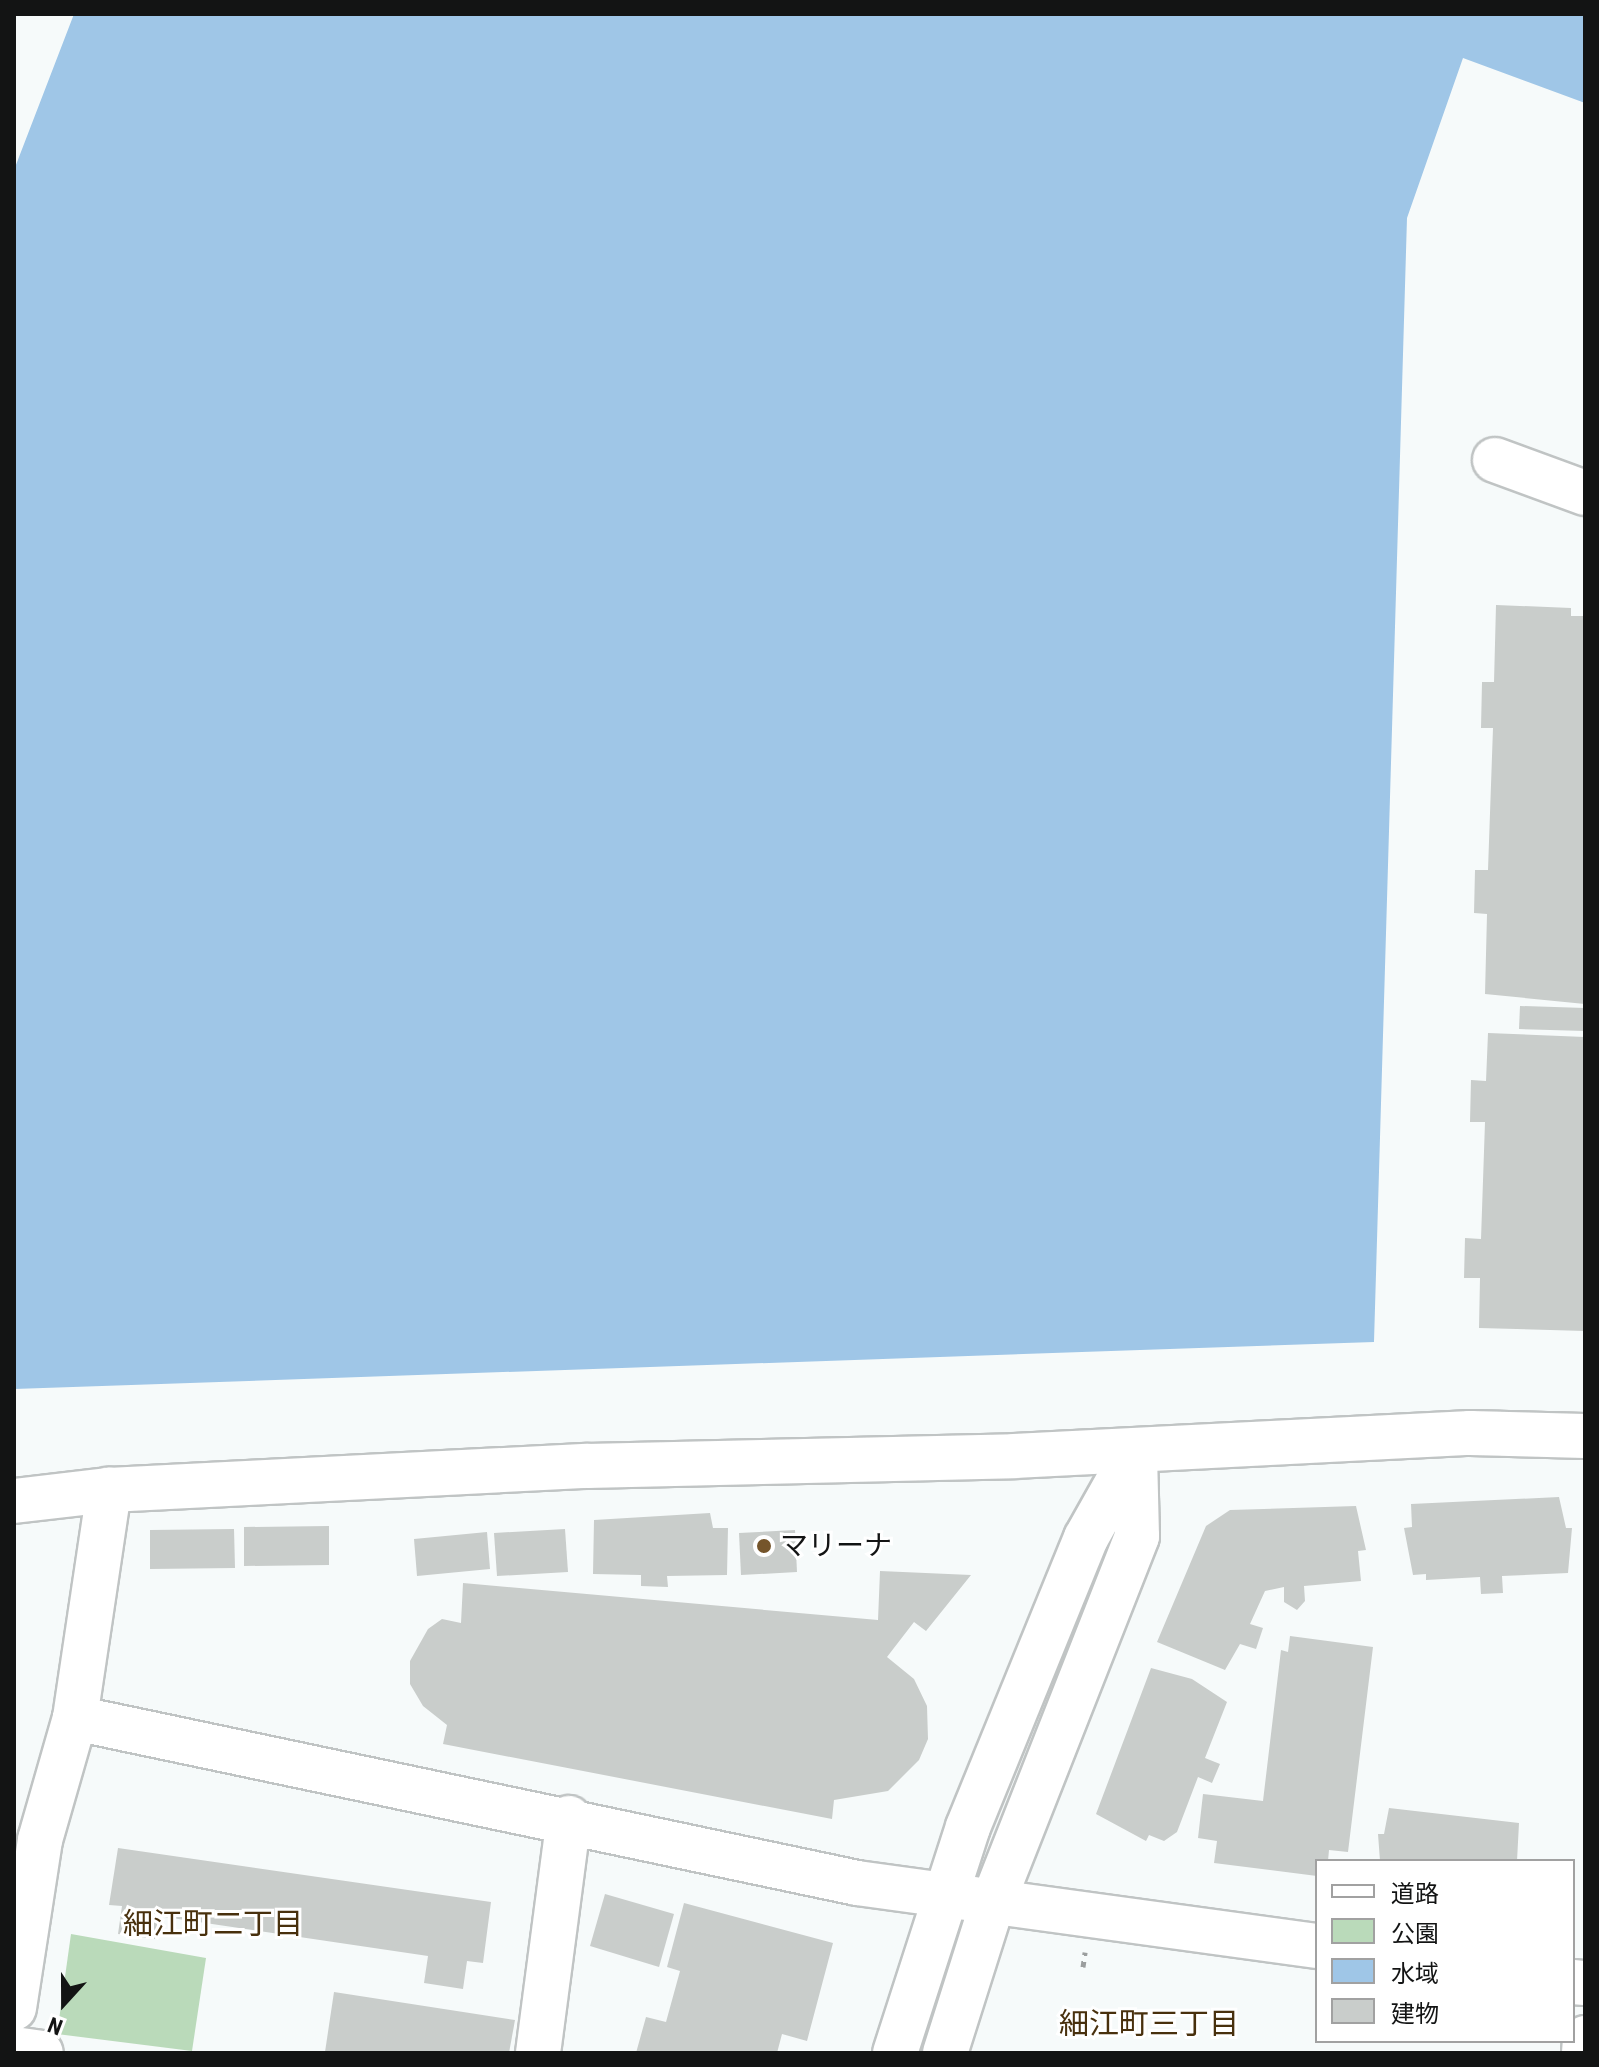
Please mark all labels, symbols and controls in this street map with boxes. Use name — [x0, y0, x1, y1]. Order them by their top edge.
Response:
place label: マリーナ — [780, 1529, 892, 1563]
marker: マリーナ — [755, 1537, 773, 1555]
legend — [1315, 1859, 1575, 2043]
text: 道路 — [1391, 1880, 1439, 1908]
district label: 細江町二丁目 — [123, 1906, 303, 1942]
text: 公園 — [1391, 1920, 1439, 1948]
text: 水域 — [1391, 1960, 1439, 1988]
north arrow — [24, 1963, 104, 2043]
text: 建物 — [1391, 2000, 1439, 2028]
district label: 細江町三丁目 — [1059, 2006, 1239, 2042]
text: N — [44, 2012, 66, 2040]

